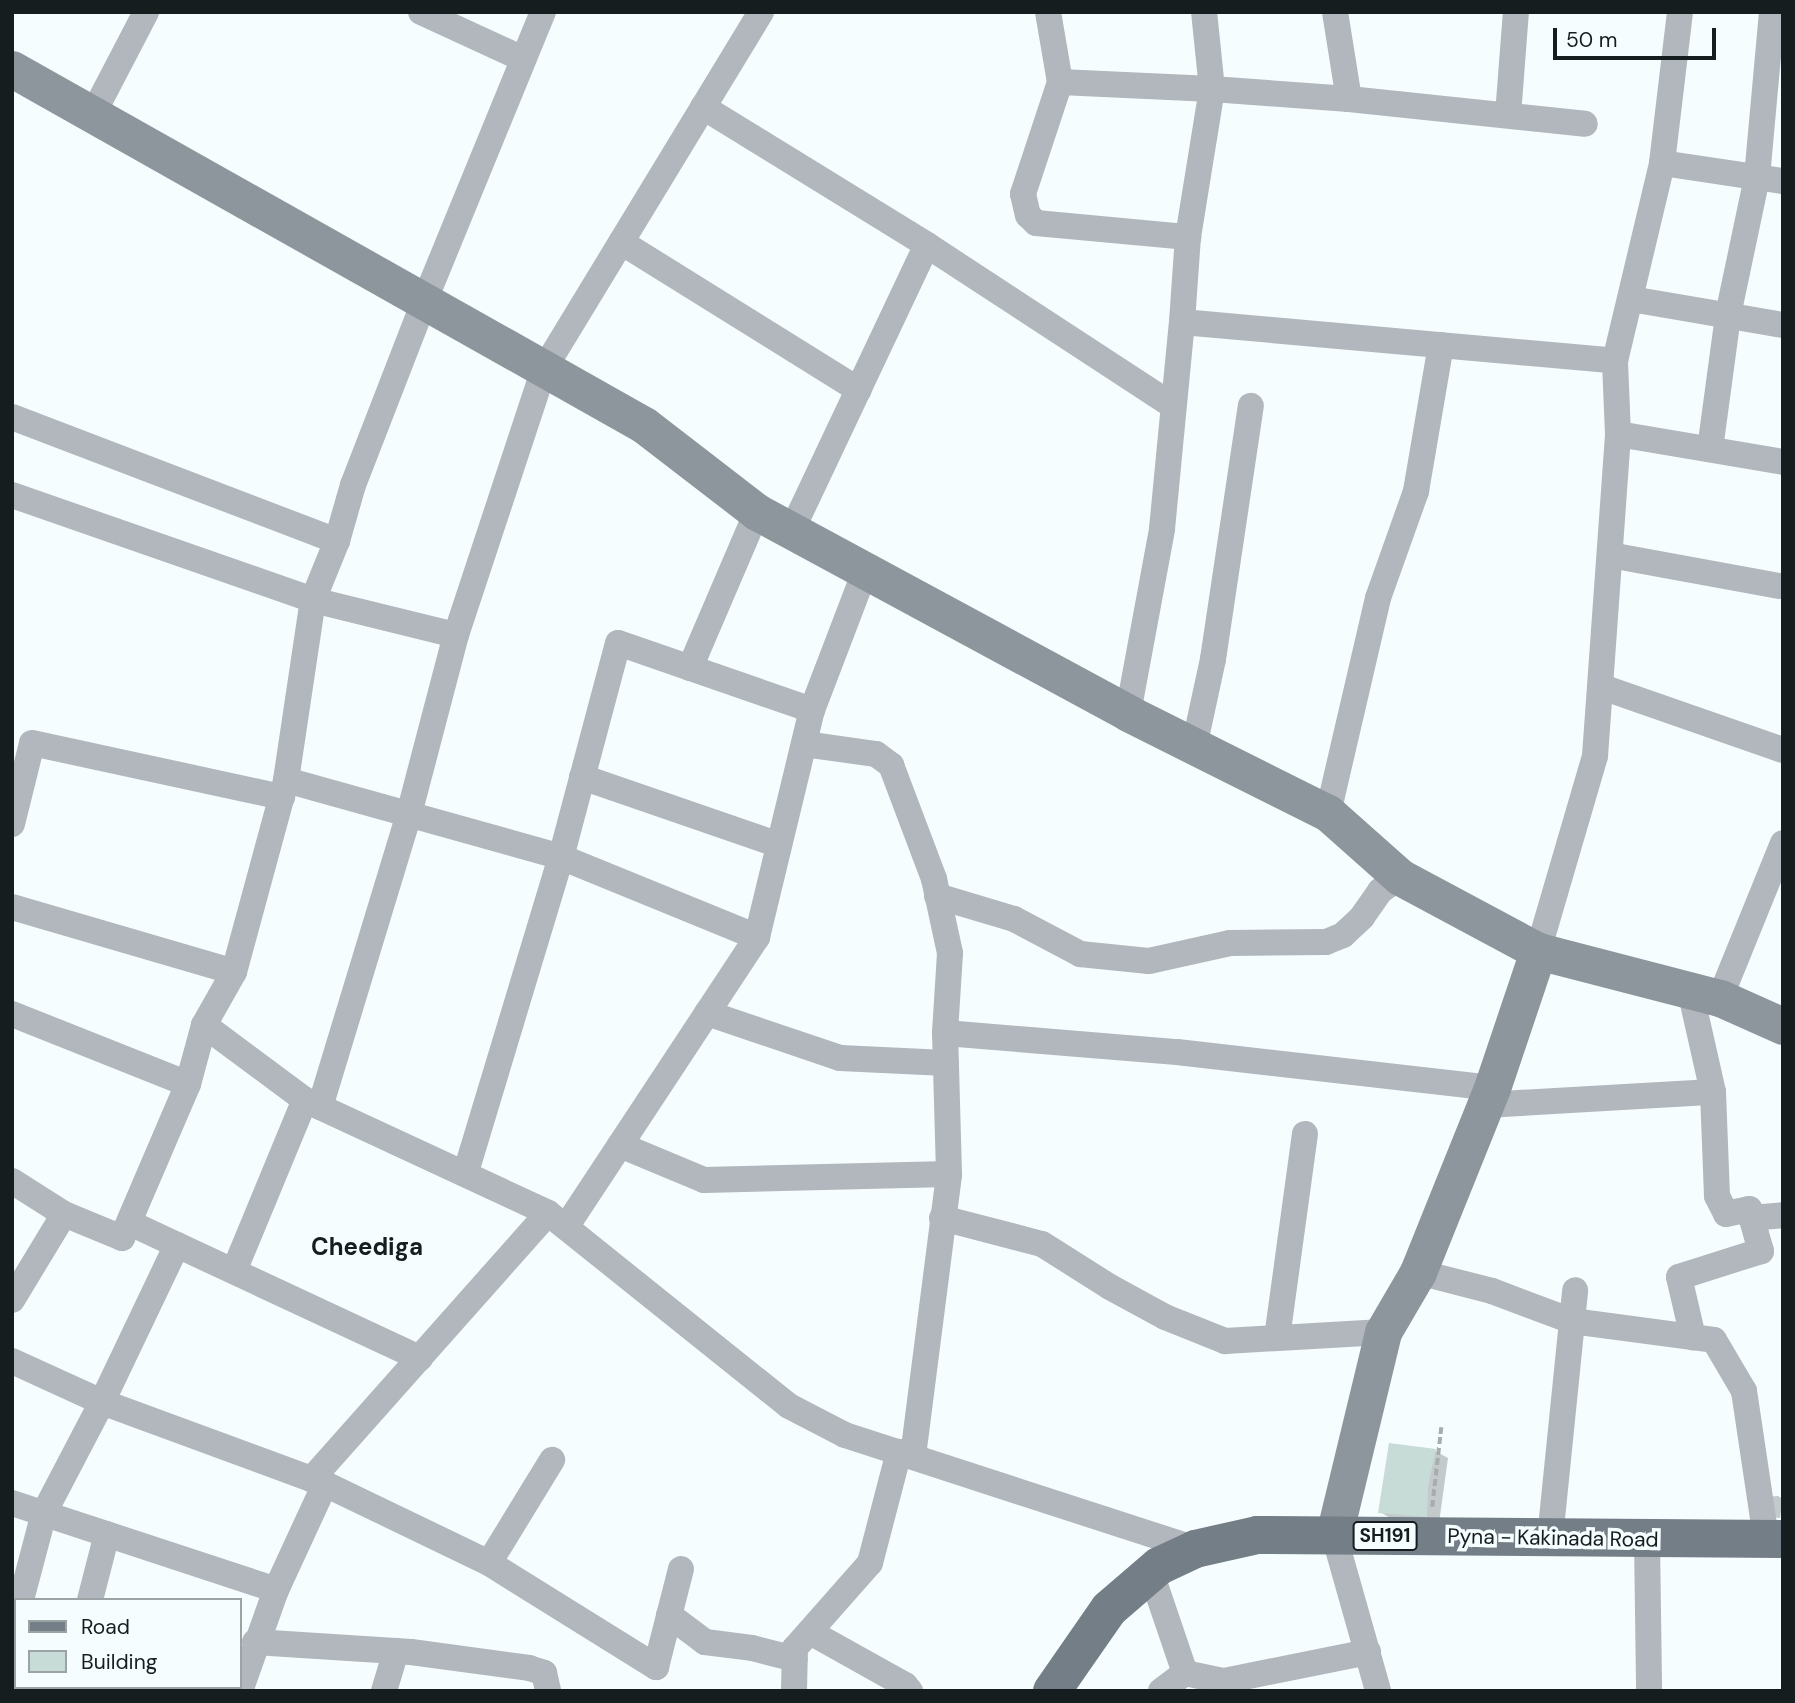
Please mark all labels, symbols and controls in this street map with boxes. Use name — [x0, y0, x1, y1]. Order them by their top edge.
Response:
scale bar — [1557, 14, 1720, 58]
text: 50 m — [1566, 26, 1617, 54]
district label: Cheediga — [311, 1233, 423, 1261]
road number: SH191 — [1352, 1520, 1418, 1552]
street label: Pyna - Kakinada Road — [1447, 1524, 1659, 1552]
legend — [14, 1598, 242, 1689]
text: Road — [81, 1613, 130, 1641]
text: Building — [81, 1648, 157, 1676]

